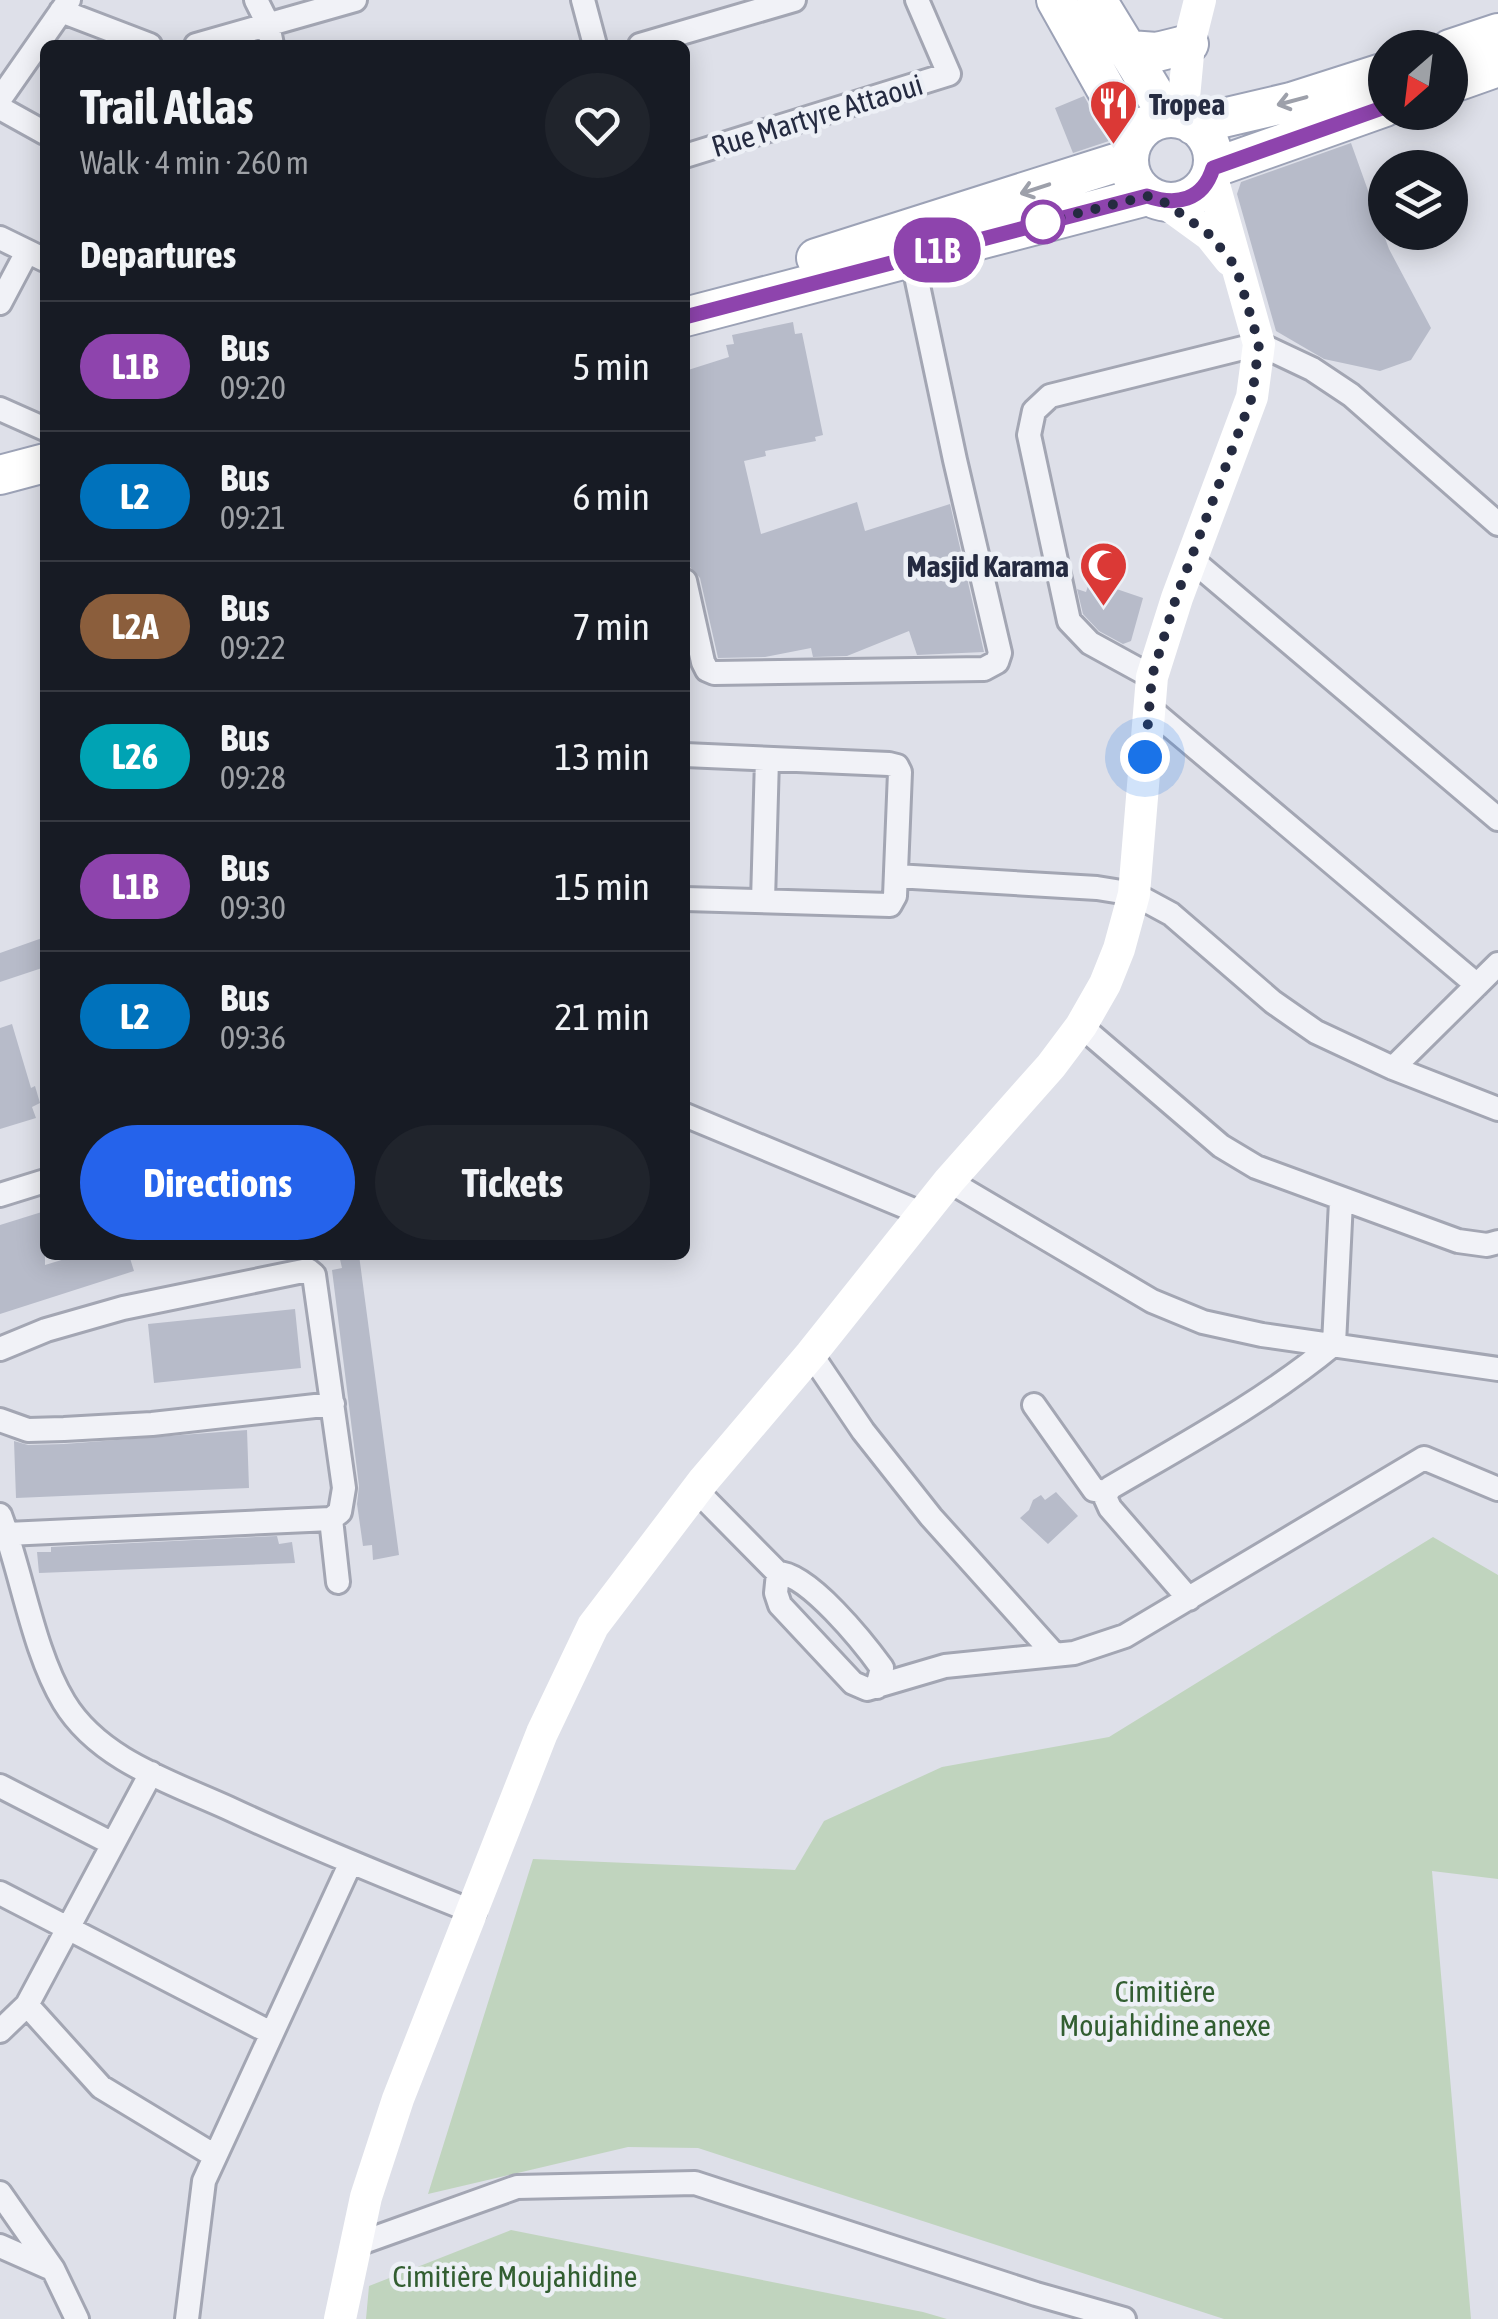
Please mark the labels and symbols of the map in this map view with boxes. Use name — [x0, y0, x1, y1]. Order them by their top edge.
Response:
north arrow — [1368, 30, 1468, 130]
street label: Rue Martyre Attaoui — [707, 67, 927, 163]
restaurant icon: Tropea — [1088, 78, 1140, 146]
place label: Tropea — [1149, 87, 1225, 121]
one-way arrow — [1277, 93, 1308, 112]
one-way arrow — [1020, 181, 1051, 199]
unlabelled marker — [1022, 201, 1064, 243]
line badge: L1B — [880, 218, 994, 282]
mosque icon: Masjid Karama — [1078, 540, 1130, 608]
place label: Masjid Karama — [906, 549, 1069, 583]
your location — [1120, 732, 1170, 782]
park label: Cimitière Moujahidine anexe — [1059, 1974, 1271, 2042]
park label: Cimitière Moujahidine — [393, 2259, 637, 2293]

